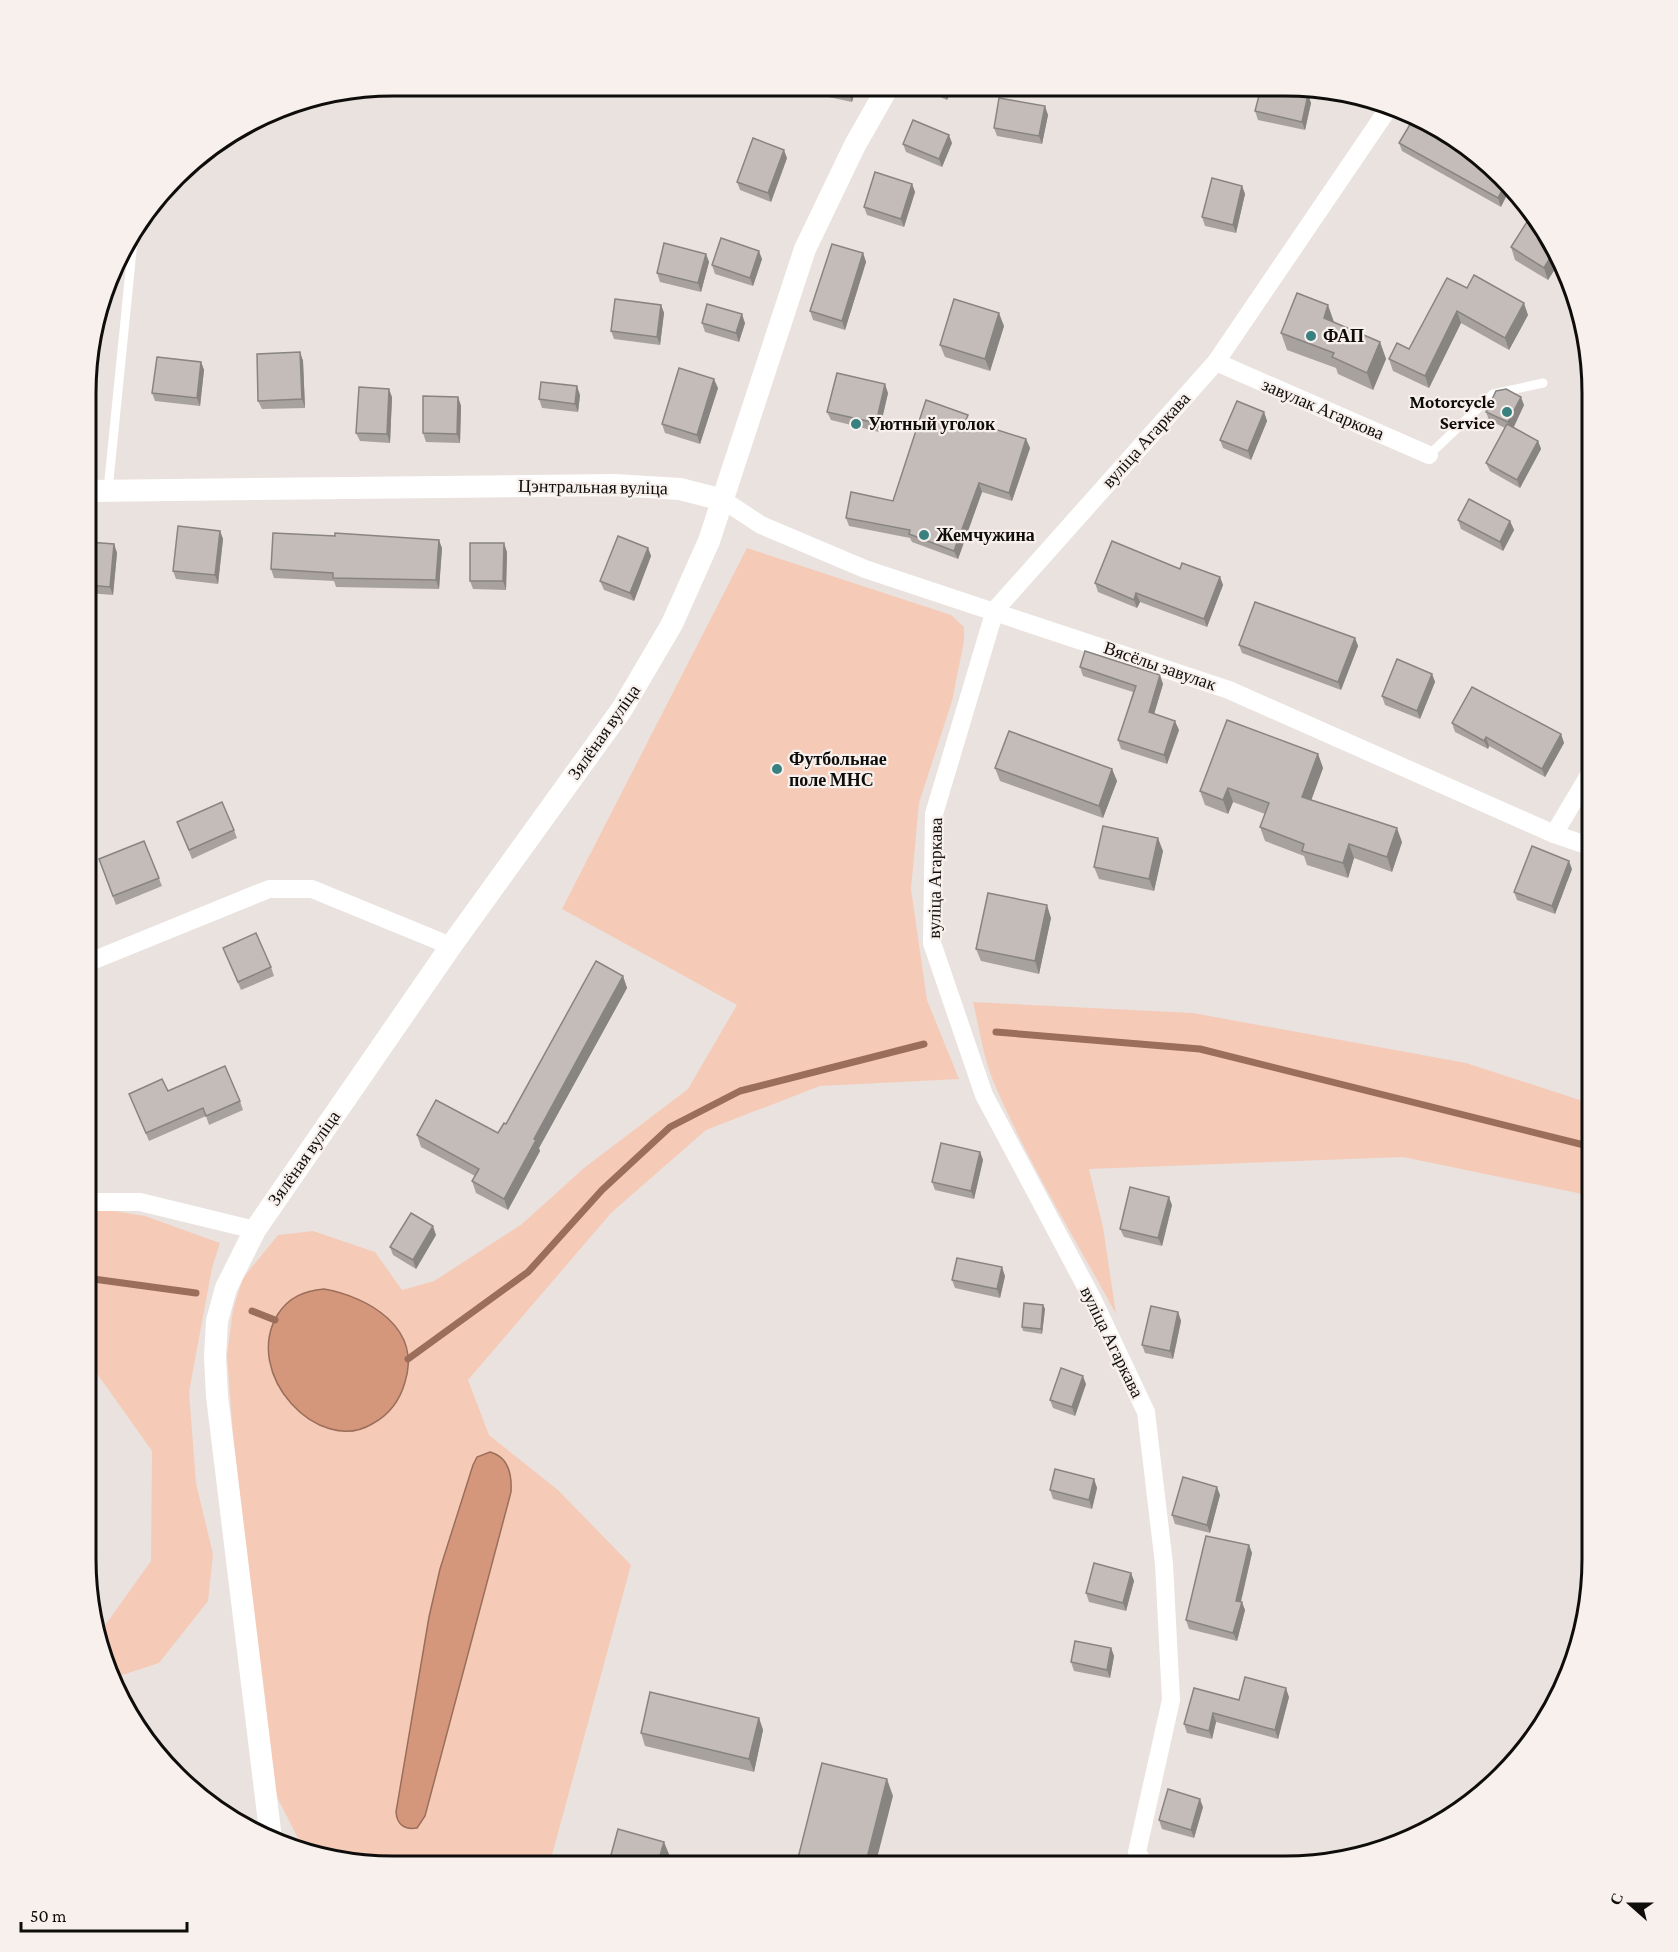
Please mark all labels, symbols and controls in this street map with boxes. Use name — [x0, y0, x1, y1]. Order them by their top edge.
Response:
place label: ФАП — [1323, 326, 1364, 346]
marker: ФАП — [1304, 329, 1318, 343]
street label: завулак Агаркова — [1259, 374, 1387, 444]
street label: вуліца Агаркава — [1098, 388, 1194, 492]
place label: Motorcycle Service — [1409, 392, 1495, 433]
marker: Motorcycle Service — [1500, 405, 1514, 419]
place label: Уютный уголок — [868, 414, 996, 434]
marker: Уютный уголок — [849, 417, 863, 431]
street label: Цэнтральная вуліца — [518, 476, 668, 498]
place label: Жемчужина — [936, 525, 1035, 545]
marker: Жемчужина — [917, 528, 931, 542]
street label: Вясёлы завулак — [1101, 637, 1219, 695]
street label: Зялёная вуліца — [564, 681, 644, 783]
place label: Футбольнае поле МНС — [789, 749, 887, 790]
marker: Футбольнае поле МНС — [770, 762, 784, 776]
street label: вуліца Агаркава — [924, 817, 946, 939]
street label: Зялёная вуліца — [264, 1107, 344, 1209]
street label: вуліца Агаркава — [1076, 1283, 1148, 1401]
north arrow — [1600, 1874, 1660, 1934]
text: С — [1606, 1890, 1626, 1907]
scale bar — [21, 1895, 188, 1933]
text: 50 m — [30, 1906, 67, 1926]

